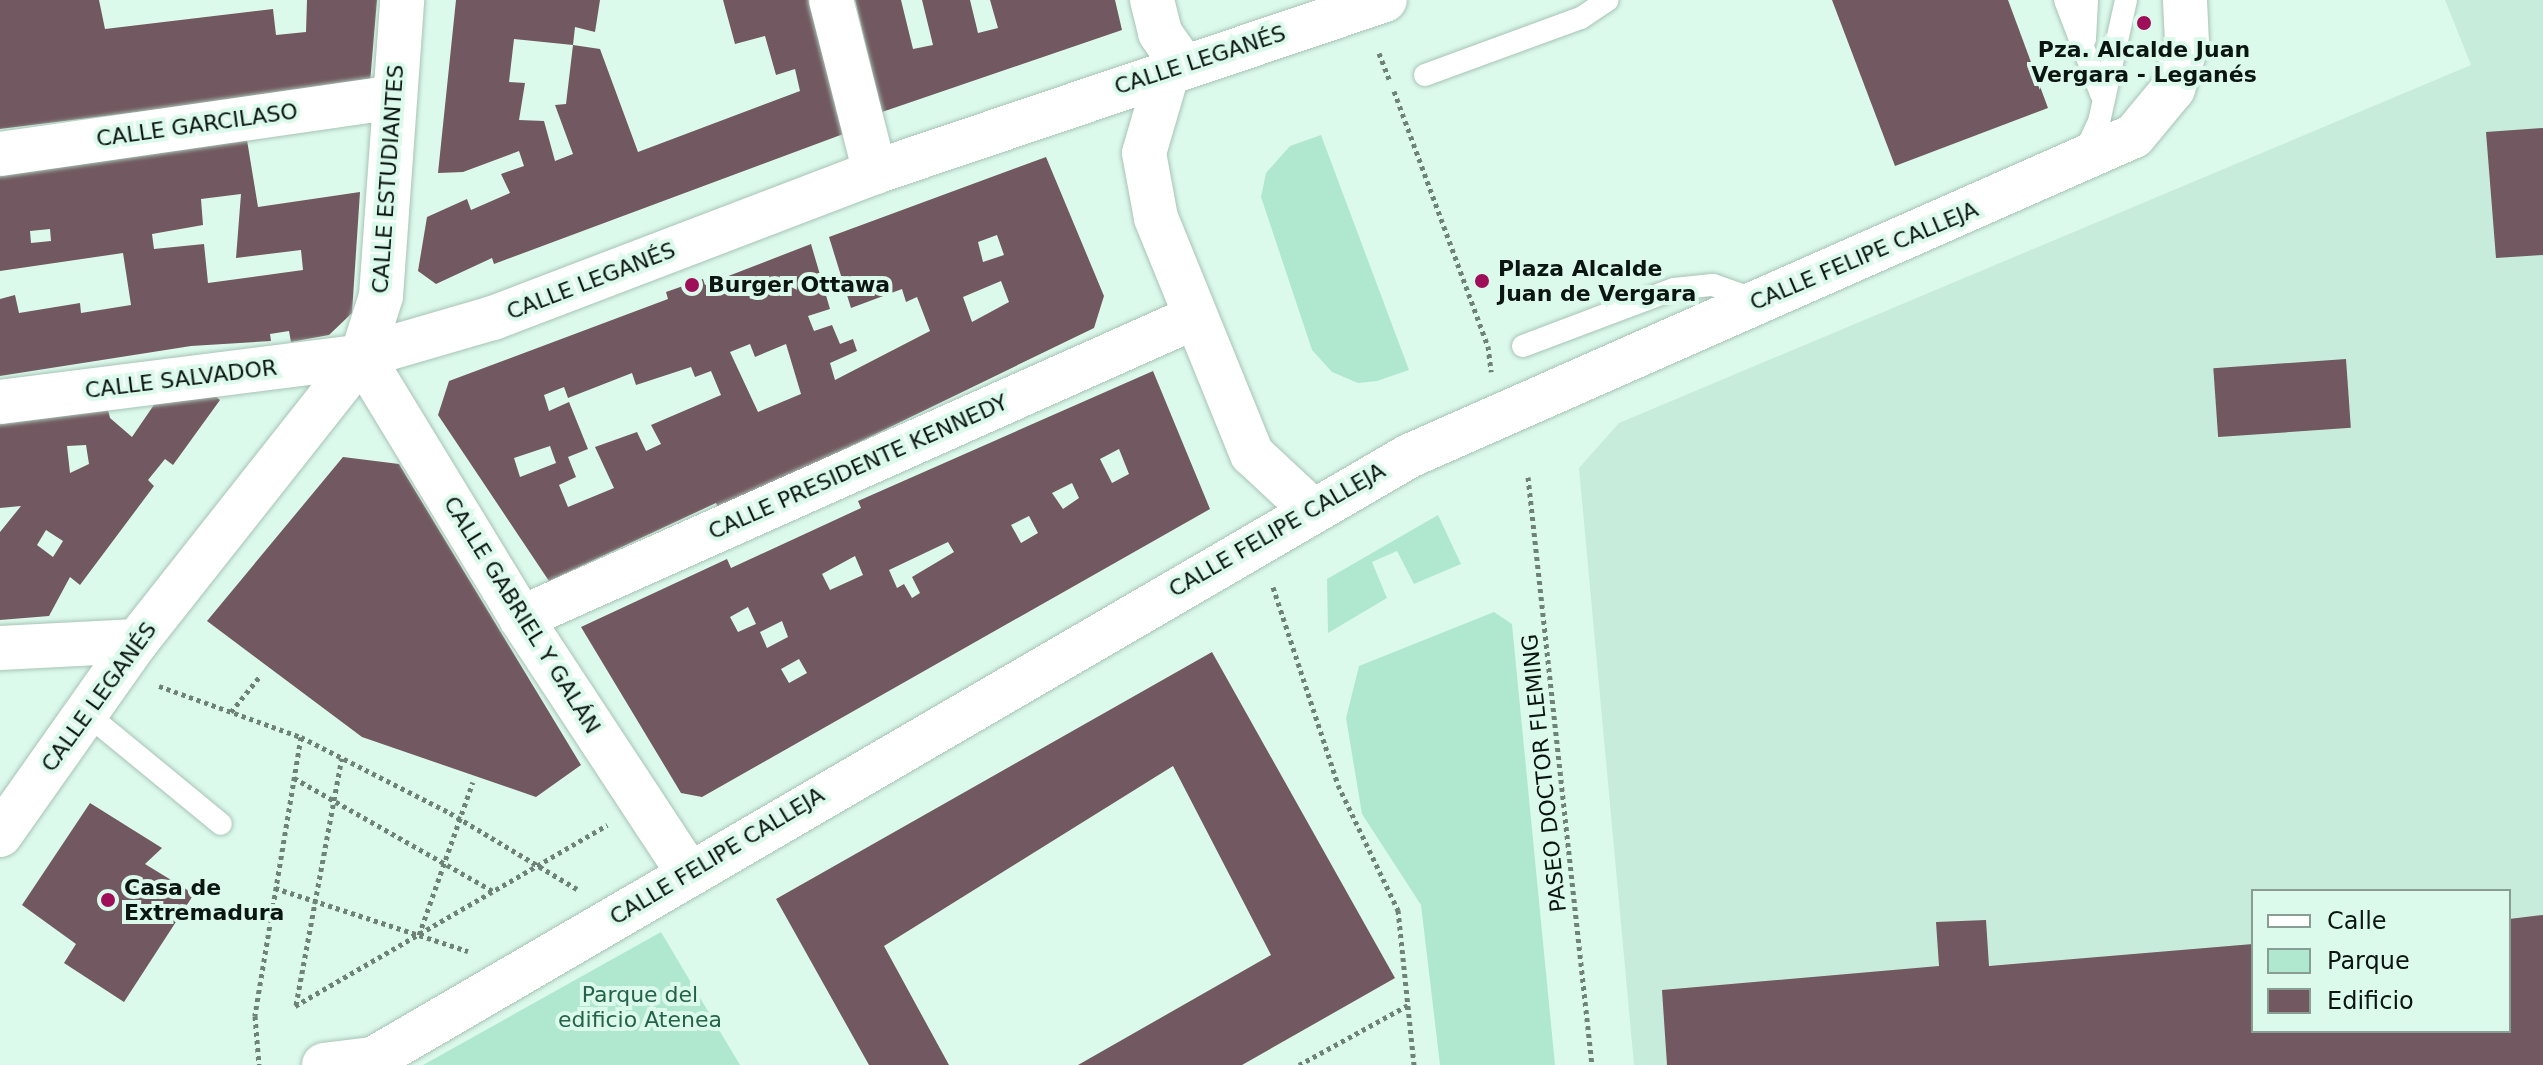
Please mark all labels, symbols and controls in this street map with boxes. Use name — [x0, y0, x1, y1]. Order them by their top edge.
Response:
marker: Pza. Alcalde Juan Vergara - Leganés — [2135, 14, 2153, 32]
street label: CALLE LEGANÉS — [1111, 20, 1289, 100]
place label: Pza. Alcalde Juan Vergara - Leganés — [2031, 36, 2257, 88]
street label: CALLE ESTUDIANTES — [367, 64, 409, 294]
street label: CALLE GARCILASO — [95, 98, 299, 152]
street label: CALLE FELIPE CALLEJA — [1746, 196, 1982, 316]
street label: CALLE LEGANÉS — [503, 237, 679, 325]
place label: Plaza Alcalde Juan de Vergara — [1498, 255, 1696, 306]
place label: Burger Ottawa — [708, 272, 890, 298]
marker: Plaza Alcalde Juan de Vergara — [1473, 272, 1491, 290]
marker: Burger Ottawa — [683, 276, 701, 294]
street label: CALLE SALVADOR — [83, 354, 279, 404]
street label: CALLE PRESIDENTE KENNEDY — [704, 389, 1012, 545]
street label: CALLE FELIPE CALLEJA — [1164, 457, 1390, 603]
street label: CALLE GABRIEL Y GALÁN — [438, 492, 606, 738]
street label: CALLE LEGANÉS — [36, 617, 162, 777]
street label: PASEO DOCTOR FLEMING — [1516, 633, 1572, 913]
street label: CALLE FELIPE CALLEJA — [605, 782, 829, 930]
place label: Casa de Extremadura — [124, 874, 284, 926]
legend — [2251, 889, 2511, 1033]
marker: Casa de Extremadura — [99, 891, 117, 909]
text: Calle — [2327, 907, 2387, 935]
text: Parque — [2327, 947, 2410, 975]
park label: Parque del edificio Atenea — [558, 981, 722, 1032]
text: Edificio — [2327, 987, 2414, 1015]

